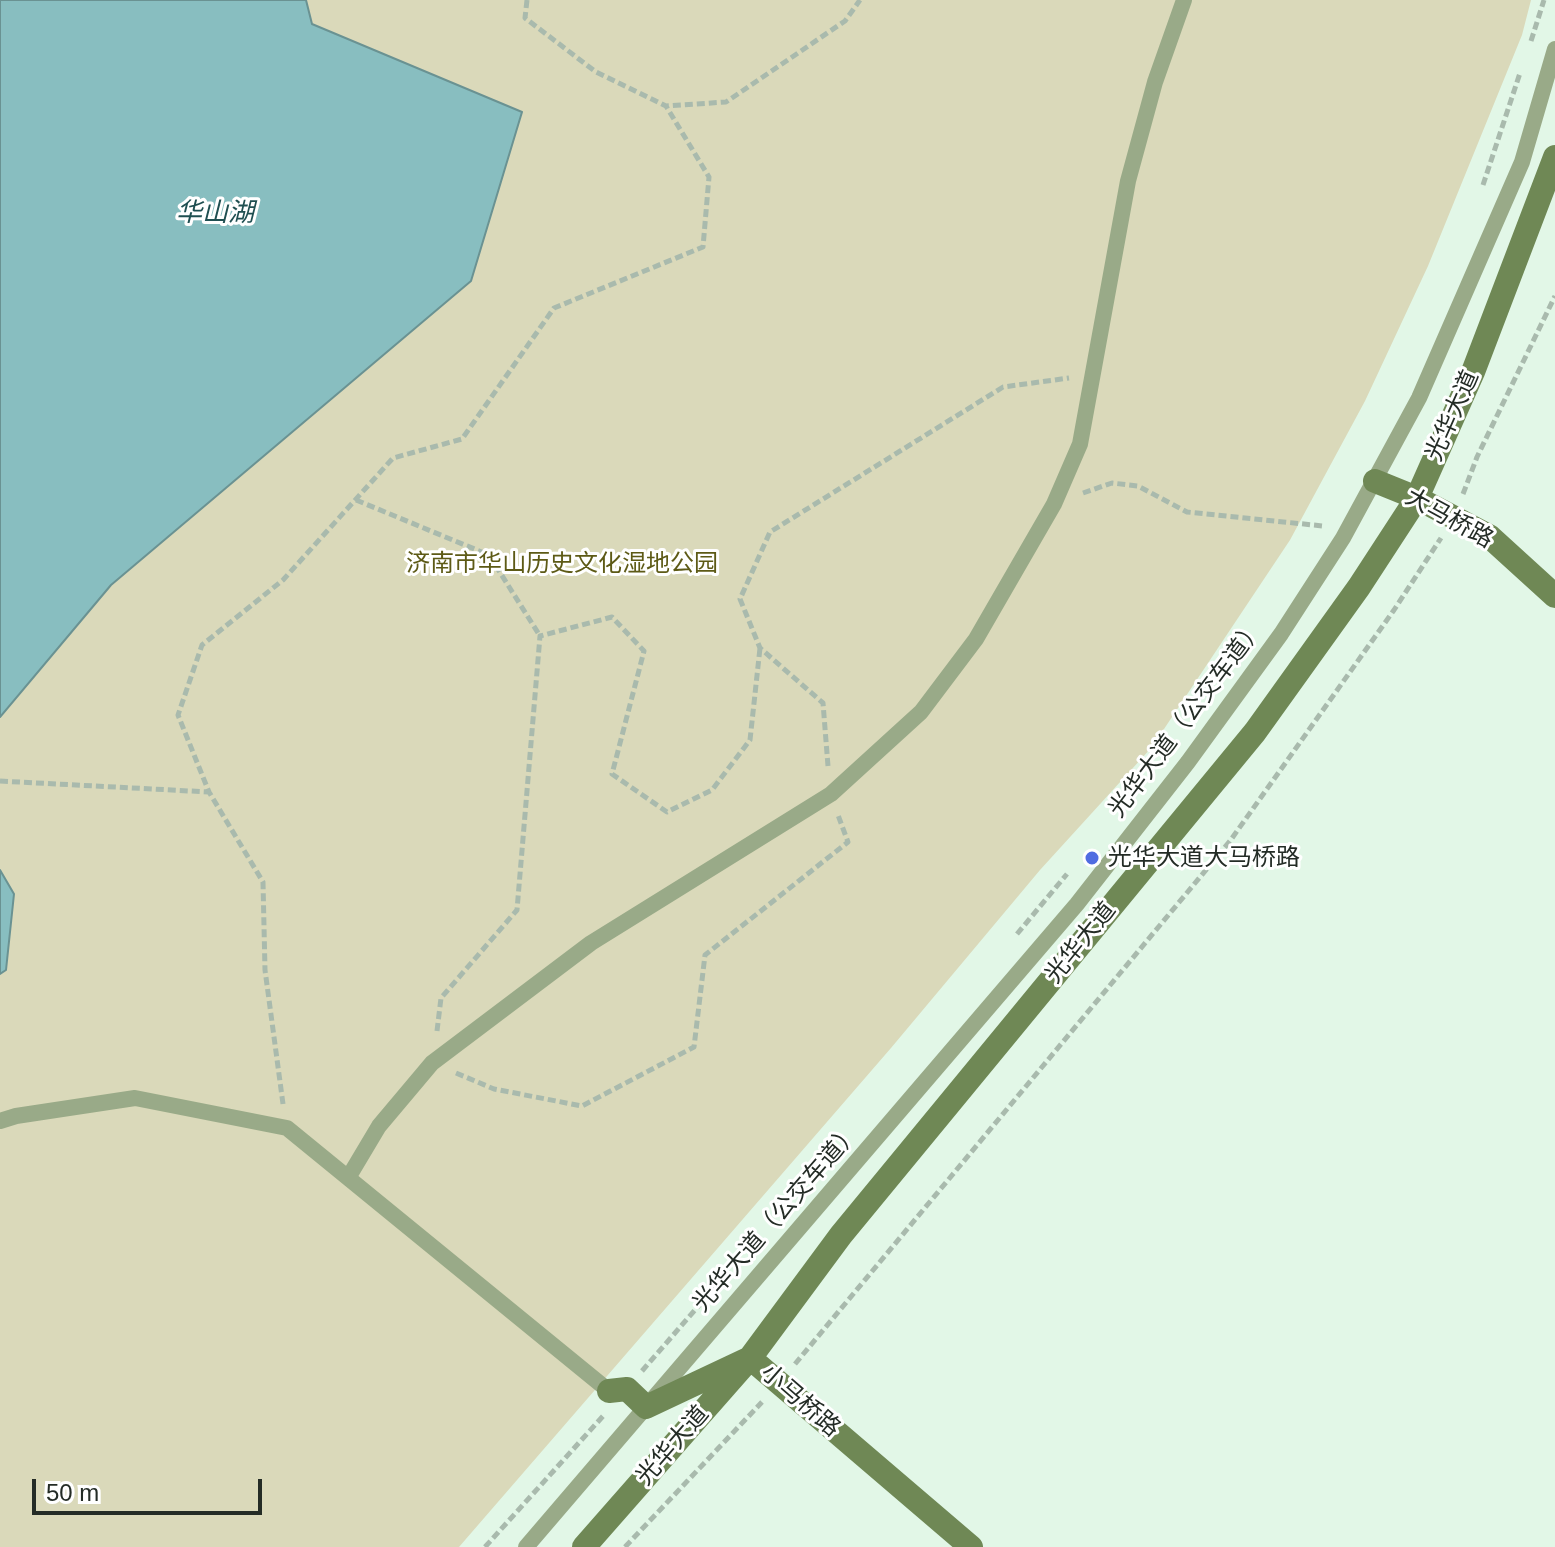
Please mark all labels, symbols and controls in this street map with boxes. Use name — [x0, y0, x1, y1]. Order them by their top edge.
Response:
water label: 华山湖 — [176, 198, 254, 230]
street label: 光华大道 — [1420, 366, 1486, 466]
street label: 大马桥路 — [1400, 483, 1498, 555]
park label: 济南市华山历史文化湿地公园 — [406, 550, 718, 578]
street label: 光华大道（公交车道） — [1103, 614, 1271, 824]
place label: 光华大道大马桥路 — [1108, 844, 1300, 872]
marker: 光华大道大马桥路 — [1083, 849, 1101, 867]
street label: 光华大道 — [1040, 897, 1122, 989]
street label: 光华大道（公交车道） — [687, 1118, 867, 1318]
street label: 小马桥路 — [754, 1359, 846, 1443]
street label: 光华大道 — [631, 1400, 715, 1492]
scale bar — [36, 1463, 266, 1513]
text: 50 m — [46, 1479, 99, 1506]

